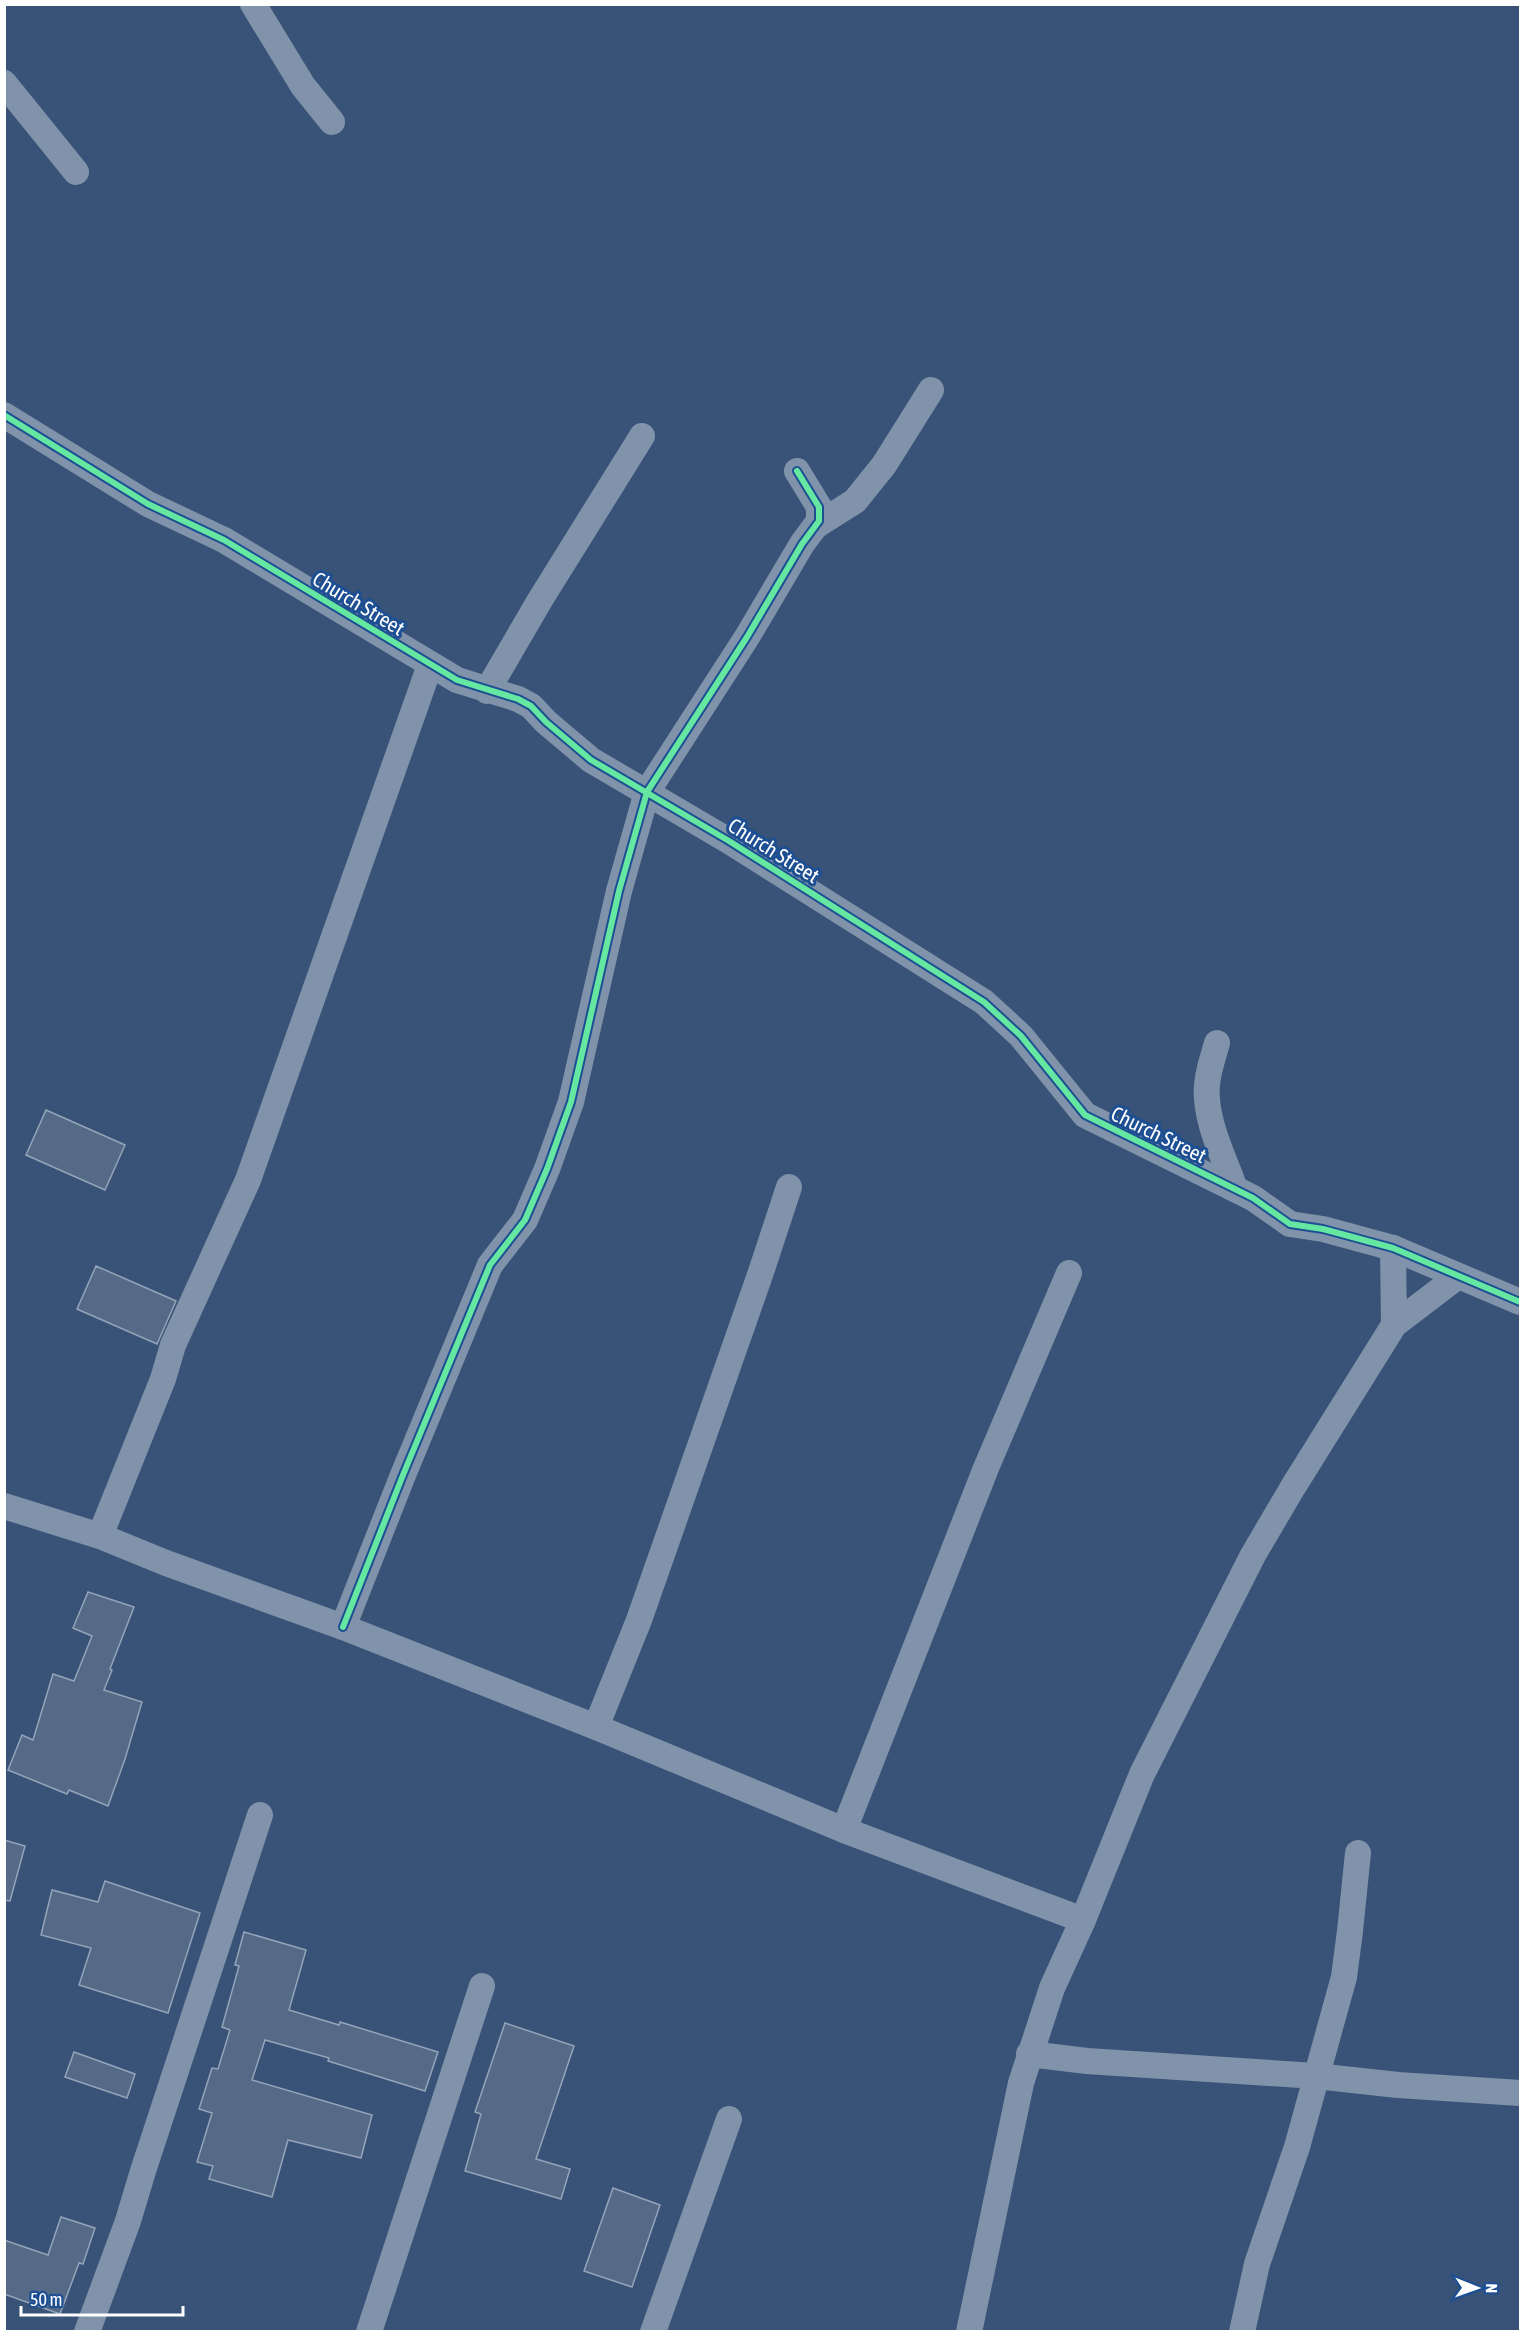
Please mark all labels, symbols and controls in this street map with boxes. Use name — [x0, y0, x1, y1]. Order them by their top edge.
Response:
street label: Church Street — [309, 566, 409, 640]
street label: Church Street — [724, 813, 824, 887]
street label: Church Street — [1108, 1101, 1210, 1167]
north arrow — [1447, 2258, 1507, 2318]
scale bar — [21, 2279, 183, 2317]
text: N — [1483, 2283, 1501, 2293]
text: 50 m — [30, 2289, 62, 2310]

